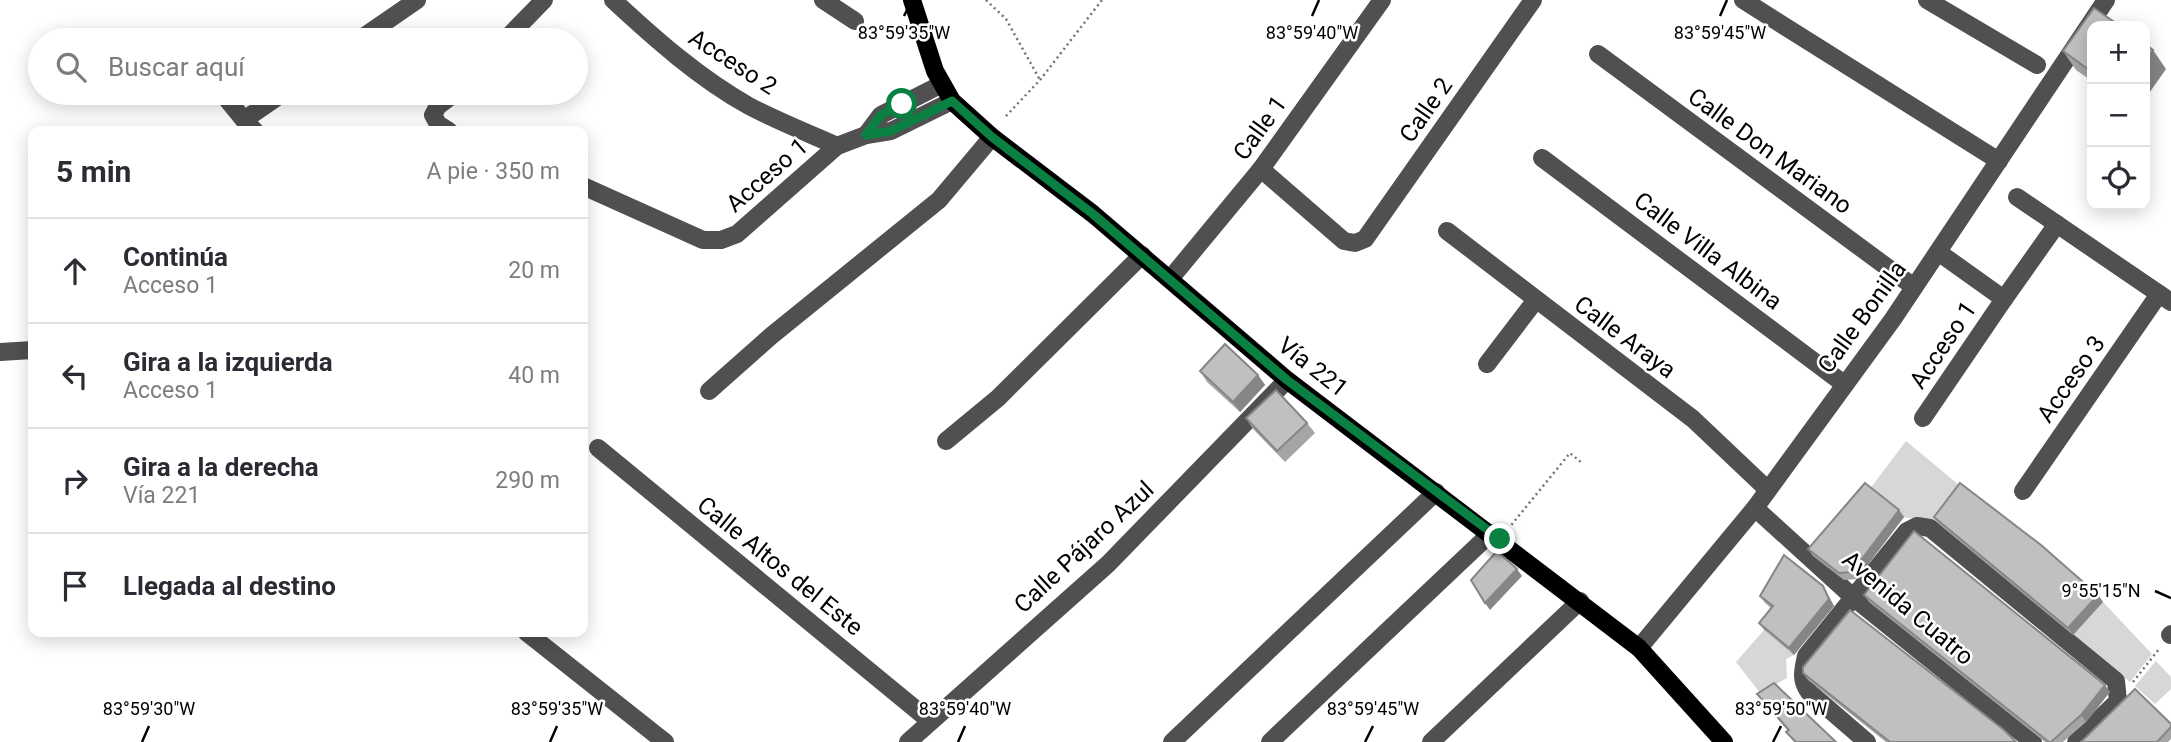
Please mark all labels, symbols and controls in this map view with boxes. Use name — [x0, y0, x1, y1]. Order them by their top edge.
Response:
map controls — [2087, 21, 2150, 210]
button: + — [2087, 21, 2150, 84]
text: 83°59'35"W — [858, 22, 950, 43]
text: 83°59'40"W — [1266, 22, 1358, 43]
text: 83°59'45"W — [1674, 22, 1766, 43]
street label: Acceso 2 — [684, 23, 782, 101]
search box — [28, 28, 588, 105]
icon: search — [52, 48, 90, 86]
text: Buscar aquí — [108, 52, 245, 82]
street label: Calle 2 — [1394, 72, 1458, 148]
street label: Calle Don Mariano — [1683, 82, 1857, 220]
button: − — [2087, 84, 2150, 147]
route start — [886, 88, 917, 119]
street label: Calle 1 — [1227, 90, 1293, 166]
street label: Acceso 1 — [720, 132, 814, 218]
button: locate — [2087, 147, 2150, 210]
text: 5 min — [56, 154, 131, 189]
text: A pie · 350 m — [427, 158, 560, 185]
street label: Calle Villa Albina — [1629, 186, 1787, 316]
text: Continúa — [123, 242, 228, 272]
icon: ahead — [56, 252, 94, 290]
street label: Calle Bonilla — [1812, 256, 1912, 378]
text: 20 m — [508, 257, 560, 284]
text: Acceso 1 — [123, 272, 218, 299]
street label: Calle Araya — [1569, 290, 1681, 384]
street label: Acceso 1 — [1904, 296, 1982, 394]
street label: Acceso 3 — [2031, 330, 2111, 428]
street label: Vía 221 — [1273, 331, 1353, 403]
text: Gira a la izquierda — [123, 347, 333, 377]
icon: left — [56, 357, 94, 395]
text: 40 m — [508, 362, 560, 389]
text: Acceso 1 — [123, 377, 218, 404]
text: Gira a la derecha — [123, 452, 319, 482]
icon: right — [56, 462, 94, 500]
text: 290 m — [495, 467, 560, 494]
street label: Calle Pájaro Azul — [1009, 475, 1159, 619]
text: Vía 221 — [123, 482, 200, 509]
street label: Calle Altos del Este — [692, 491, 868, 641]
route end — [1484, 523, 1515, 554]
street label: Avenida Cuatro — [1837, 545, 1979, 671]
icon: arrive — [56, 567, 94, 605]
text: Llegada al destino — [123, 571, 336, 601]
text: 9°55'15"N — [2061, 580, 2141, 601]
text: 83°59'30"W — [103, 698, 195, 719]
text: 83°59'35"W — [511, 698, 603, 719]
text: 83°59'40"W — [919, 698, 1011, 719]
text: 83°59'45"W — [1327, 698, 1419, 719]
text: 83°59'50"W — [1735, 698, 1827, 719]

